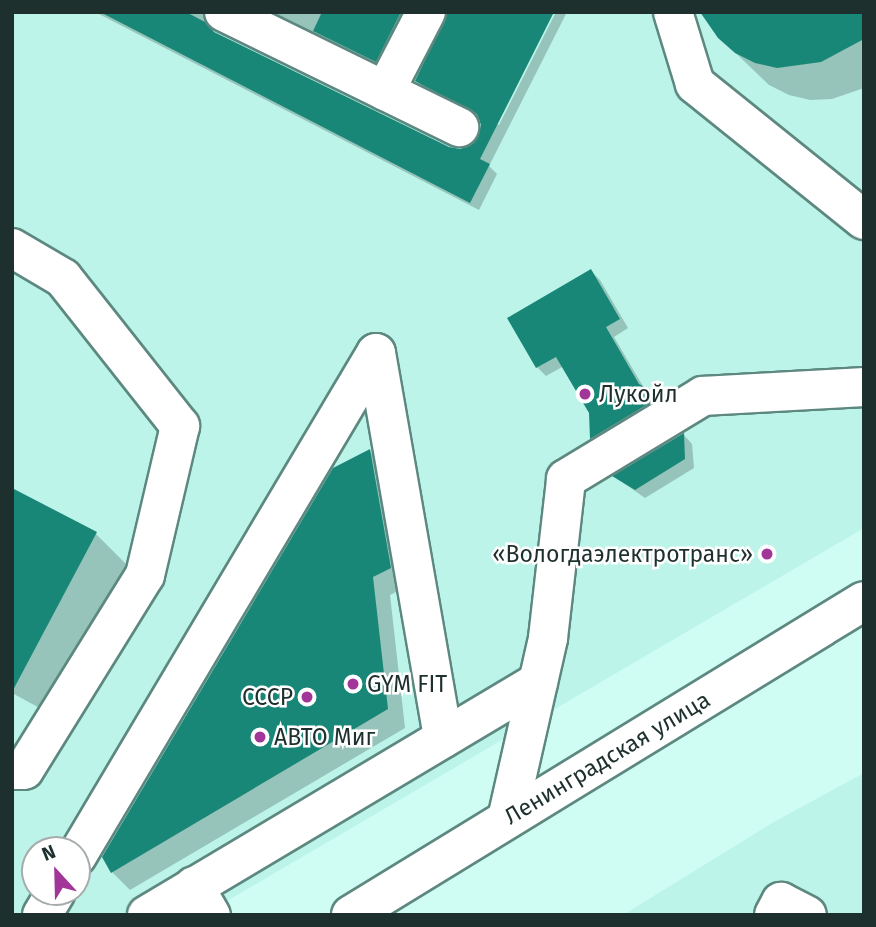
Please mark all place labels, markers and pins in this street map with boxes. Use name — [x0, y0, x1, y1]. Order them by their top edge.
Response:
place label: Лукойл — [599, 380, 678, 408]
marker: Лукойл — [577, 386, 593, 402]
place label: «Вологдаэлектротранс» — [492, 540, 753, 568]
marker: «Вологдаэлектротранс» — [759, 546, 775, 562]
place label: GYM FIT — [367, 670, 447, 698]
marker: GYM FIT — [345, 676, 361, 692]
place label: СССР — [242, 683, 293, 711]
marker: СССР — [299, 689, 315, 705]
place label: АВТО Миг — [274, 723, 375, 751]
marker: АВТО Миг — [252, 729, 268, 745]

